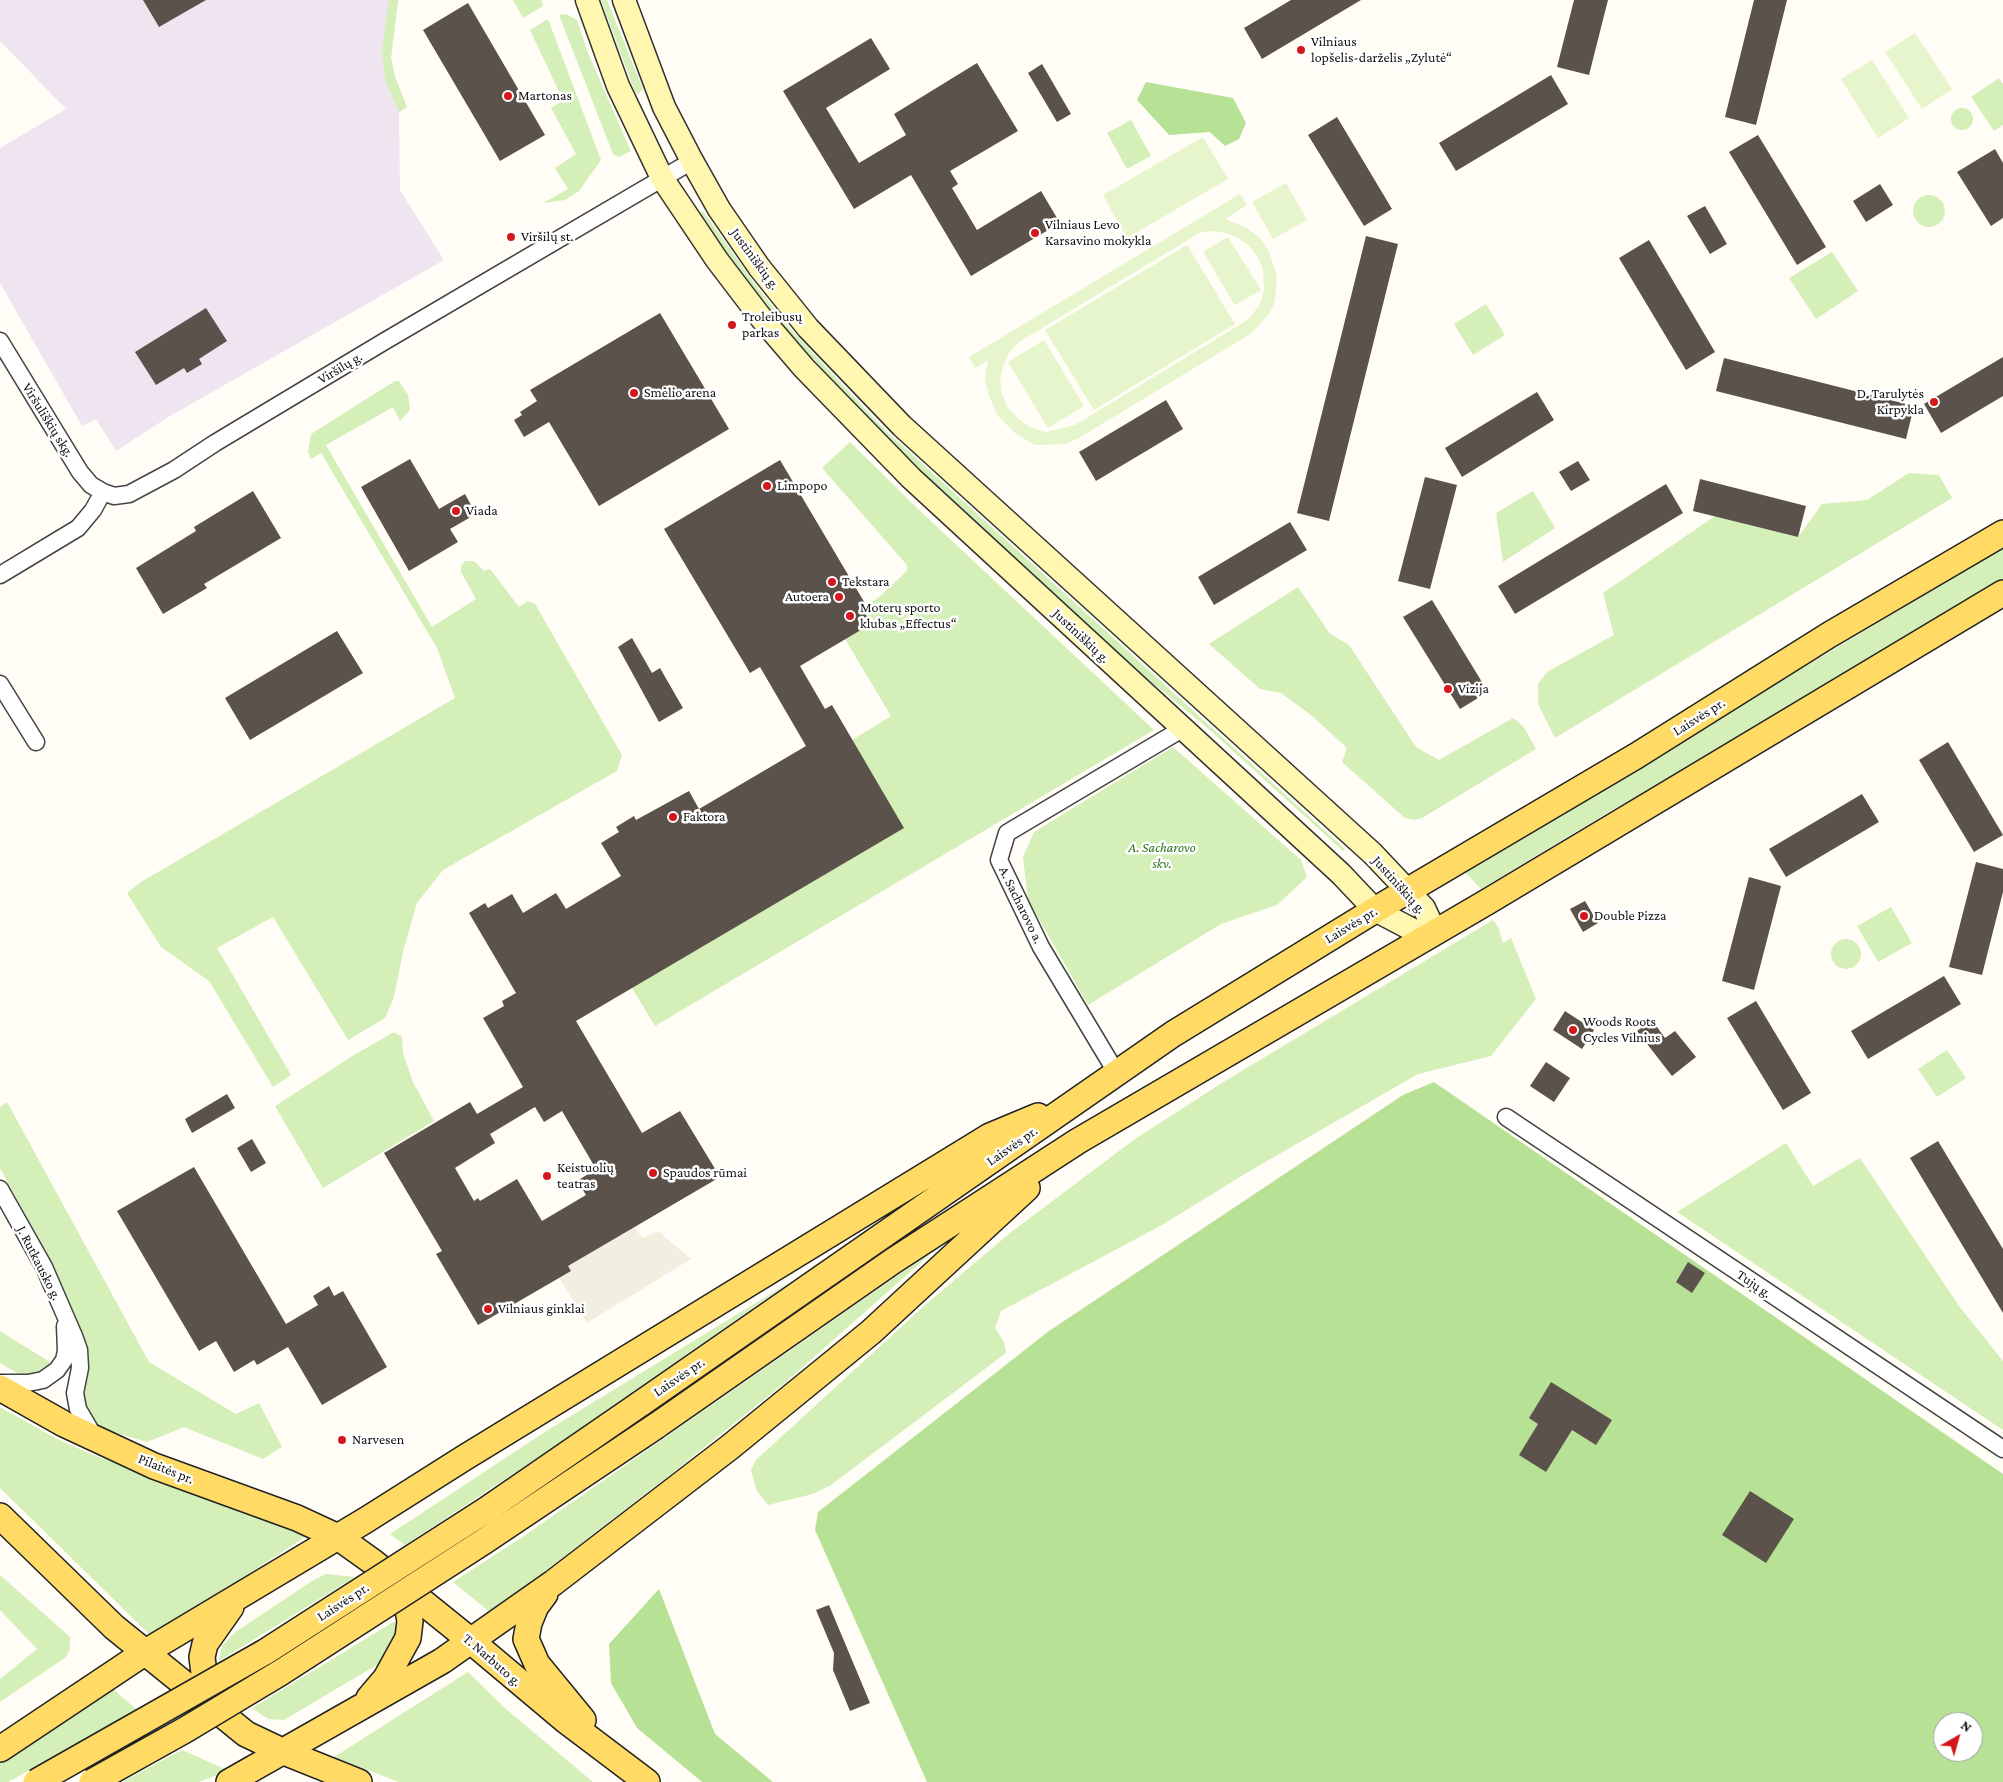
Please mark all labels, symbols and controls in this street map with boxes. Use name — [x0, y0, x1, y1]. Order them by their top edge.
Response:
place label: Vilniaus lopšelis-darželis „Zylutė“ — [1311, 34, 1452, 66]
marker: Vilniaus lopšelis-darželis „Zylutė“ — [1295, 44, 1307, 56]
place label: Martonas — [518, 88, 572, 104]
marker: Martonas — [502, 90, 514, 102]
place label: Vilniaus Levo Karsavino mokykla — [1045, 217, 1151, 250]
street label: Justiniškių g. — [727, 225, 783, 293]
marker: Vilniaus Levo Karsavino mokykla — [1029, 227, 1041, 239]
place label: Viršilų st. — [521, 229, 574, 245]
marker: Viršilų st. — [505, 231, 517, 243]
place label: Troleibusų parkas — [742, 309, 802, 342]
marker: Troleibusų parkas — [726, 319, 738, 331]
street label: Viršilų g. — [315, 348, 365, 388]
street label: Viršuliškių skg. — [19, 380, 77, 460]
place label: Smėlio arena — [644, 385, 716, 401]
place label: D. Tarulytės Kirpykla — [1857, 386, 1924, 418]
marker: Smėlio arena — [628, 387, 640, 399]
marker: D. Tarulytės Kirpykla — [1928, 396, 1940, 408]
place label: Limpopo — [777, 478, 827, 494]
marker: Limpopo — [761, 480, 773, 492]
place label: Viada — [466, 503, 498, 519]
marker: Viada — [450, 505, 462, 517]
place label: Tekstara — [842, 574, 890, 590]
marker: Tekstara — [826, 576, 838, 588]
place label: Autoera — [785, 589, 829, 605]
marker: Autoera — [833, 591, 845, 603]
place label: Moterų sporto klubas „Effectus“ — [860, 600, 957, 632]
street label: Justiniškių g. — [1049, 605, 1113, 667]
marker: Moterų sporto klubas „Effectus“ — [844, 610, 856, 622]
place label: Vizija — [1458, 681, 1489, 697]
marker: Vizija — [1442, 683, 1454, 695]
street label: Laisvės pr. — [1670, 694, 1728, 740]
place label: Faktora — [683, 809, 725, 825]
marker: Faktora — [667, 811, 679, 823]
park label: A. Sacharovo skv. — [1128, 840, 1196, 872]
street label: Justiniškių g. — [1369, 853, 1429, 917]
street label: A. Sacharovo a. — [995, 864, 1047, 946]
street label: Laisvės pr. — [1322, 903, 1380, 947]
place label: Double Pizza — [1594, 908, 1666, 924]
marker: Double Pizza — [1578, 910, 1590, 922]
place label: Woods Roots Cycles Vilnius — [1583, 1014, 1660, 1046]
marker: Woods Roots Cycles Vilnius — [1567, 1024, 1579, 1036]
street label: Laisvės pr. — [983, 1122, 1041, 1170]
place label: Keistuolių teatras — [557, 1160, 614, 1192]
place label: Spaudos rūmai — [663, 1165, 747, 1181]
marker: Spaudos rūmai — [647, 1167, 659, 1179]
marker: Keistuolių teatras — [541, 1170, 553, 1182]
street label: J. Rutkausko g. — [13, 1223, 65, 1303]
street label: Tujų g. — [1733, 1266, 1775, 1302]
place label: Vilniaus ginklai — [498, 1301, 585, 1317]
marker: Vilniaus ginklai — [482, 1303, 494, 1315]
street label: Laisvės pr. — [650, 1354, 708, 1400]
place label: Narvesen — [352, 1432, 404, 1448]
marker: Narvesen — [336, 1434, 348, 1446]
street label: Pilaitės pr. — [136, 1450, 196, 1488]
street label: Laisvės pr. — [314, 1579, 372, 1625]
street label: T. Narbuto g. — [459, 1630, 525, 1690]
north arrow — [1933, 1712, 1983, 1762]
text: N — [1958, 1717, 1975, 1735]

